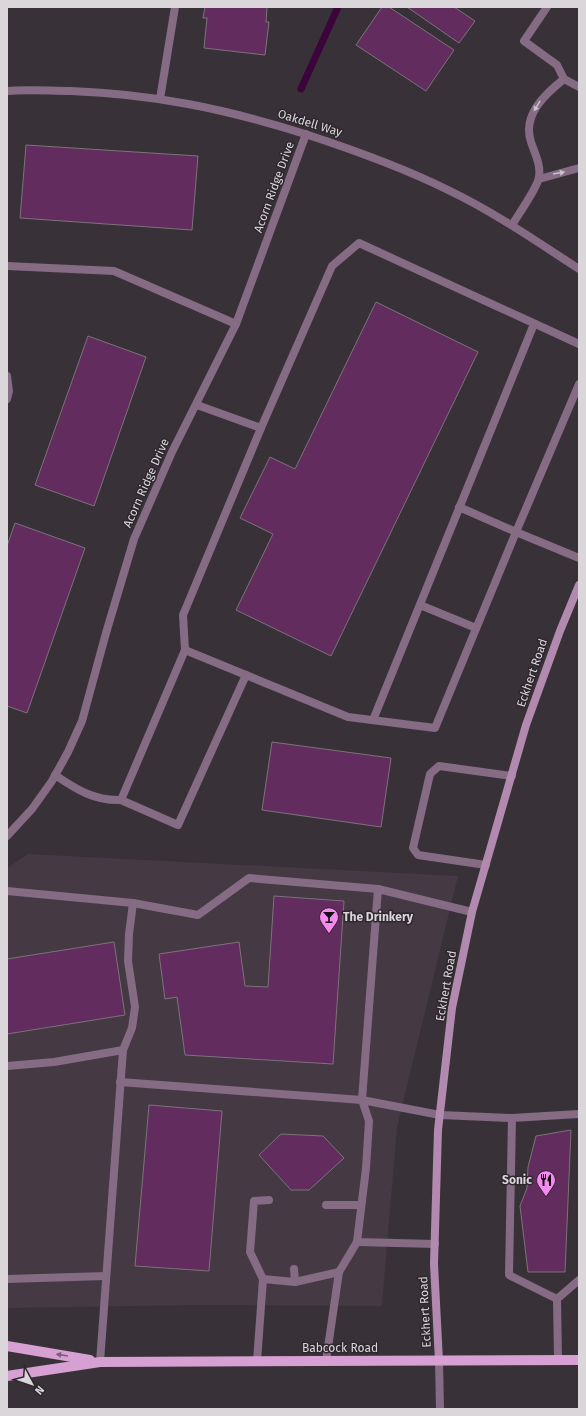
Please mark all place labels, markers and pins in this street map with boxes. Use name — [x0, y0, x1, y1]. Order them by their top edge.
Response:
bar icon: The Drinkery — [318, 906, 340, 934]
place label: The Drinkery — [343, 910, 414, 924]
restaurant icon: Sonic — [535, 1169, 557, 1197]
place label: Sonic — [502, 1173, 532, 1187]

